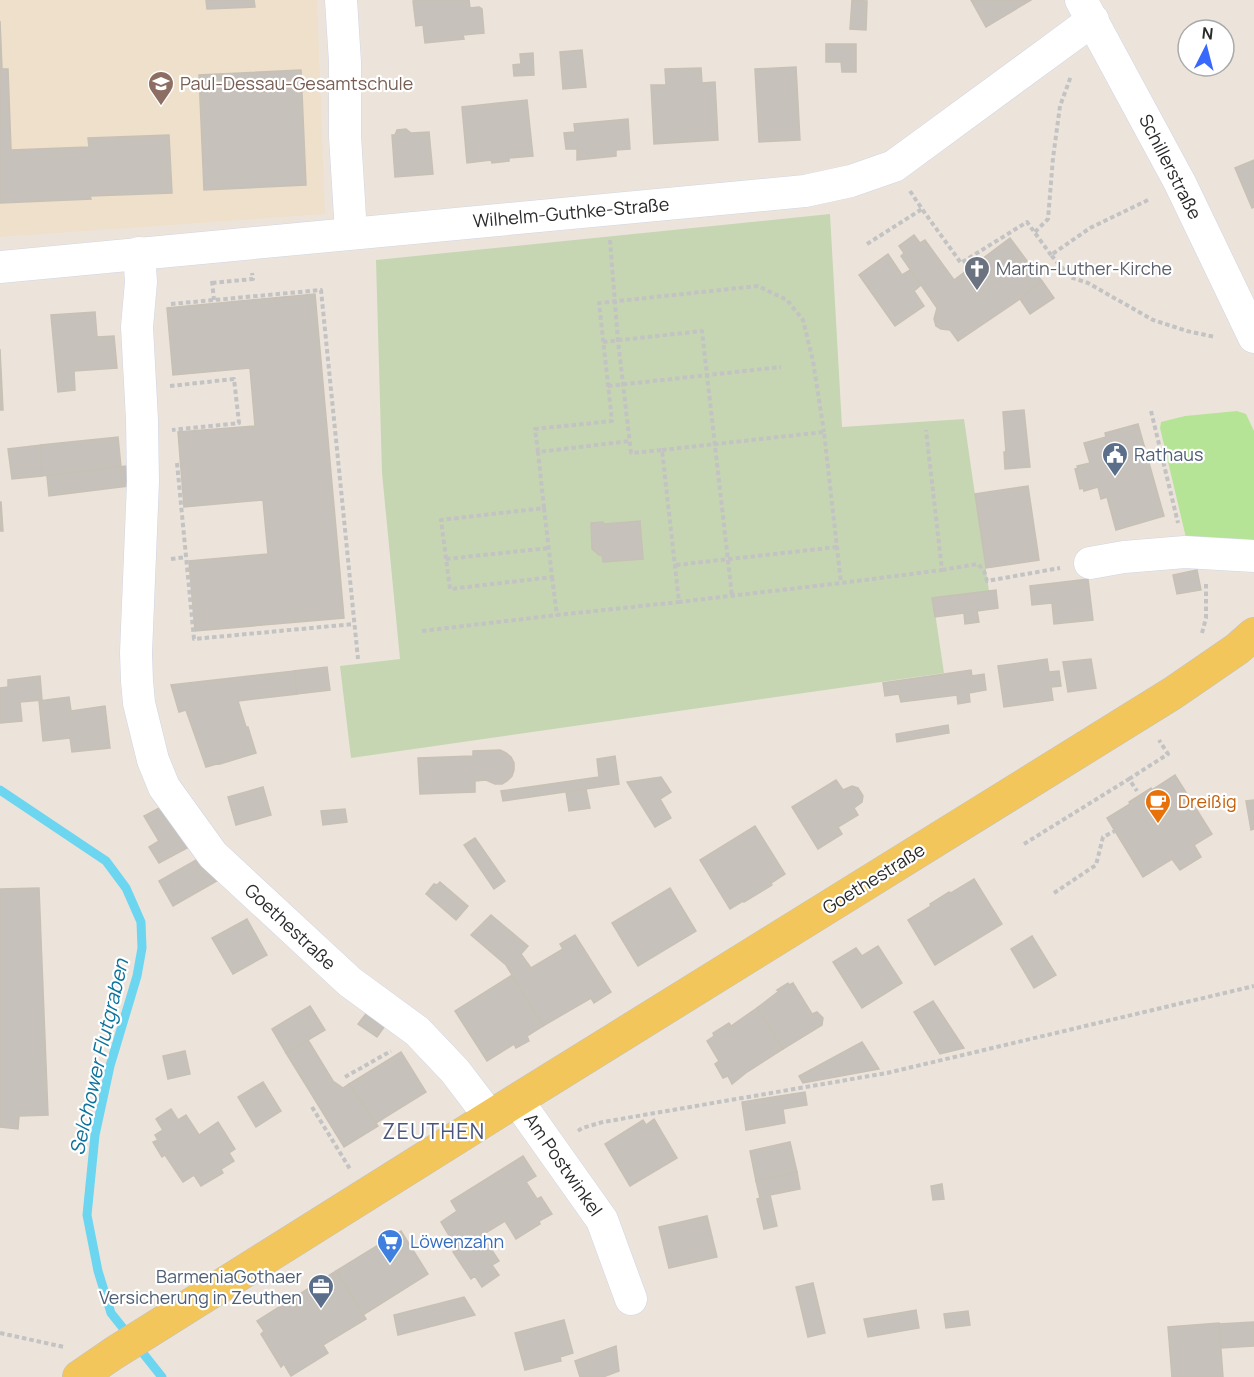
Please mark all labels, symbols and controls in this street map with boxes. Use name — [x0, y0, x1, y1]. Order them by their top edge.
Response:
north arrow — [1176, 18, 1236, 78]
text: N — [1201, 22, 1214, 45]
school or university icon: Paul-Dessau-Gesamtschule — [146, 69, 176, 107]
place label: Paul-Dessau-Gesamtschule — [180, 71, 413, 95]
street label: Schillerstraße — [1134, 110, 1208, 223]
street label: Wilhelm-Guthke-Straße — [472, 191, 670, 233]
church icon: Martin-Luther-Kirche — [962, 254, 992, 292]
place label: Martin-Luther-Kirche — [996, 256, 1172, 280]
public building icon: Rathaus — [1100, 440, 1130, 478]
place label: Rathaus — [1134, 442, 1203, 466]
cafe icon: Dreißig — [1143, 787, 1173, 825]
place label: Dreißig — [1178, 789, 1237, 813]
street label: Goethestraße — [818, 837, 929, 919]
street label: Goethestraße — [240, 878, 341, 975]
water label: Selchower Flutgraben — [63, 955, 134, 1158]
street label: Am Postwinkel — [519, 1108, 608, 1221]
district label: ZEUTHEN — [382, 1117, 486, 1145]
supermarket icon: Löwenzahn — [375, 1227, 405, 1265]
place label: Löwenzahn — [410, 1229, 504, 1253]
place label: BarmeniaGothaer Versicherung in Zeuthen — [99, 1264, 303, 1309]
office icon: BarmeniaGothaer Versicherung in Zeuthen — [306, 1272, 336, 1310]

